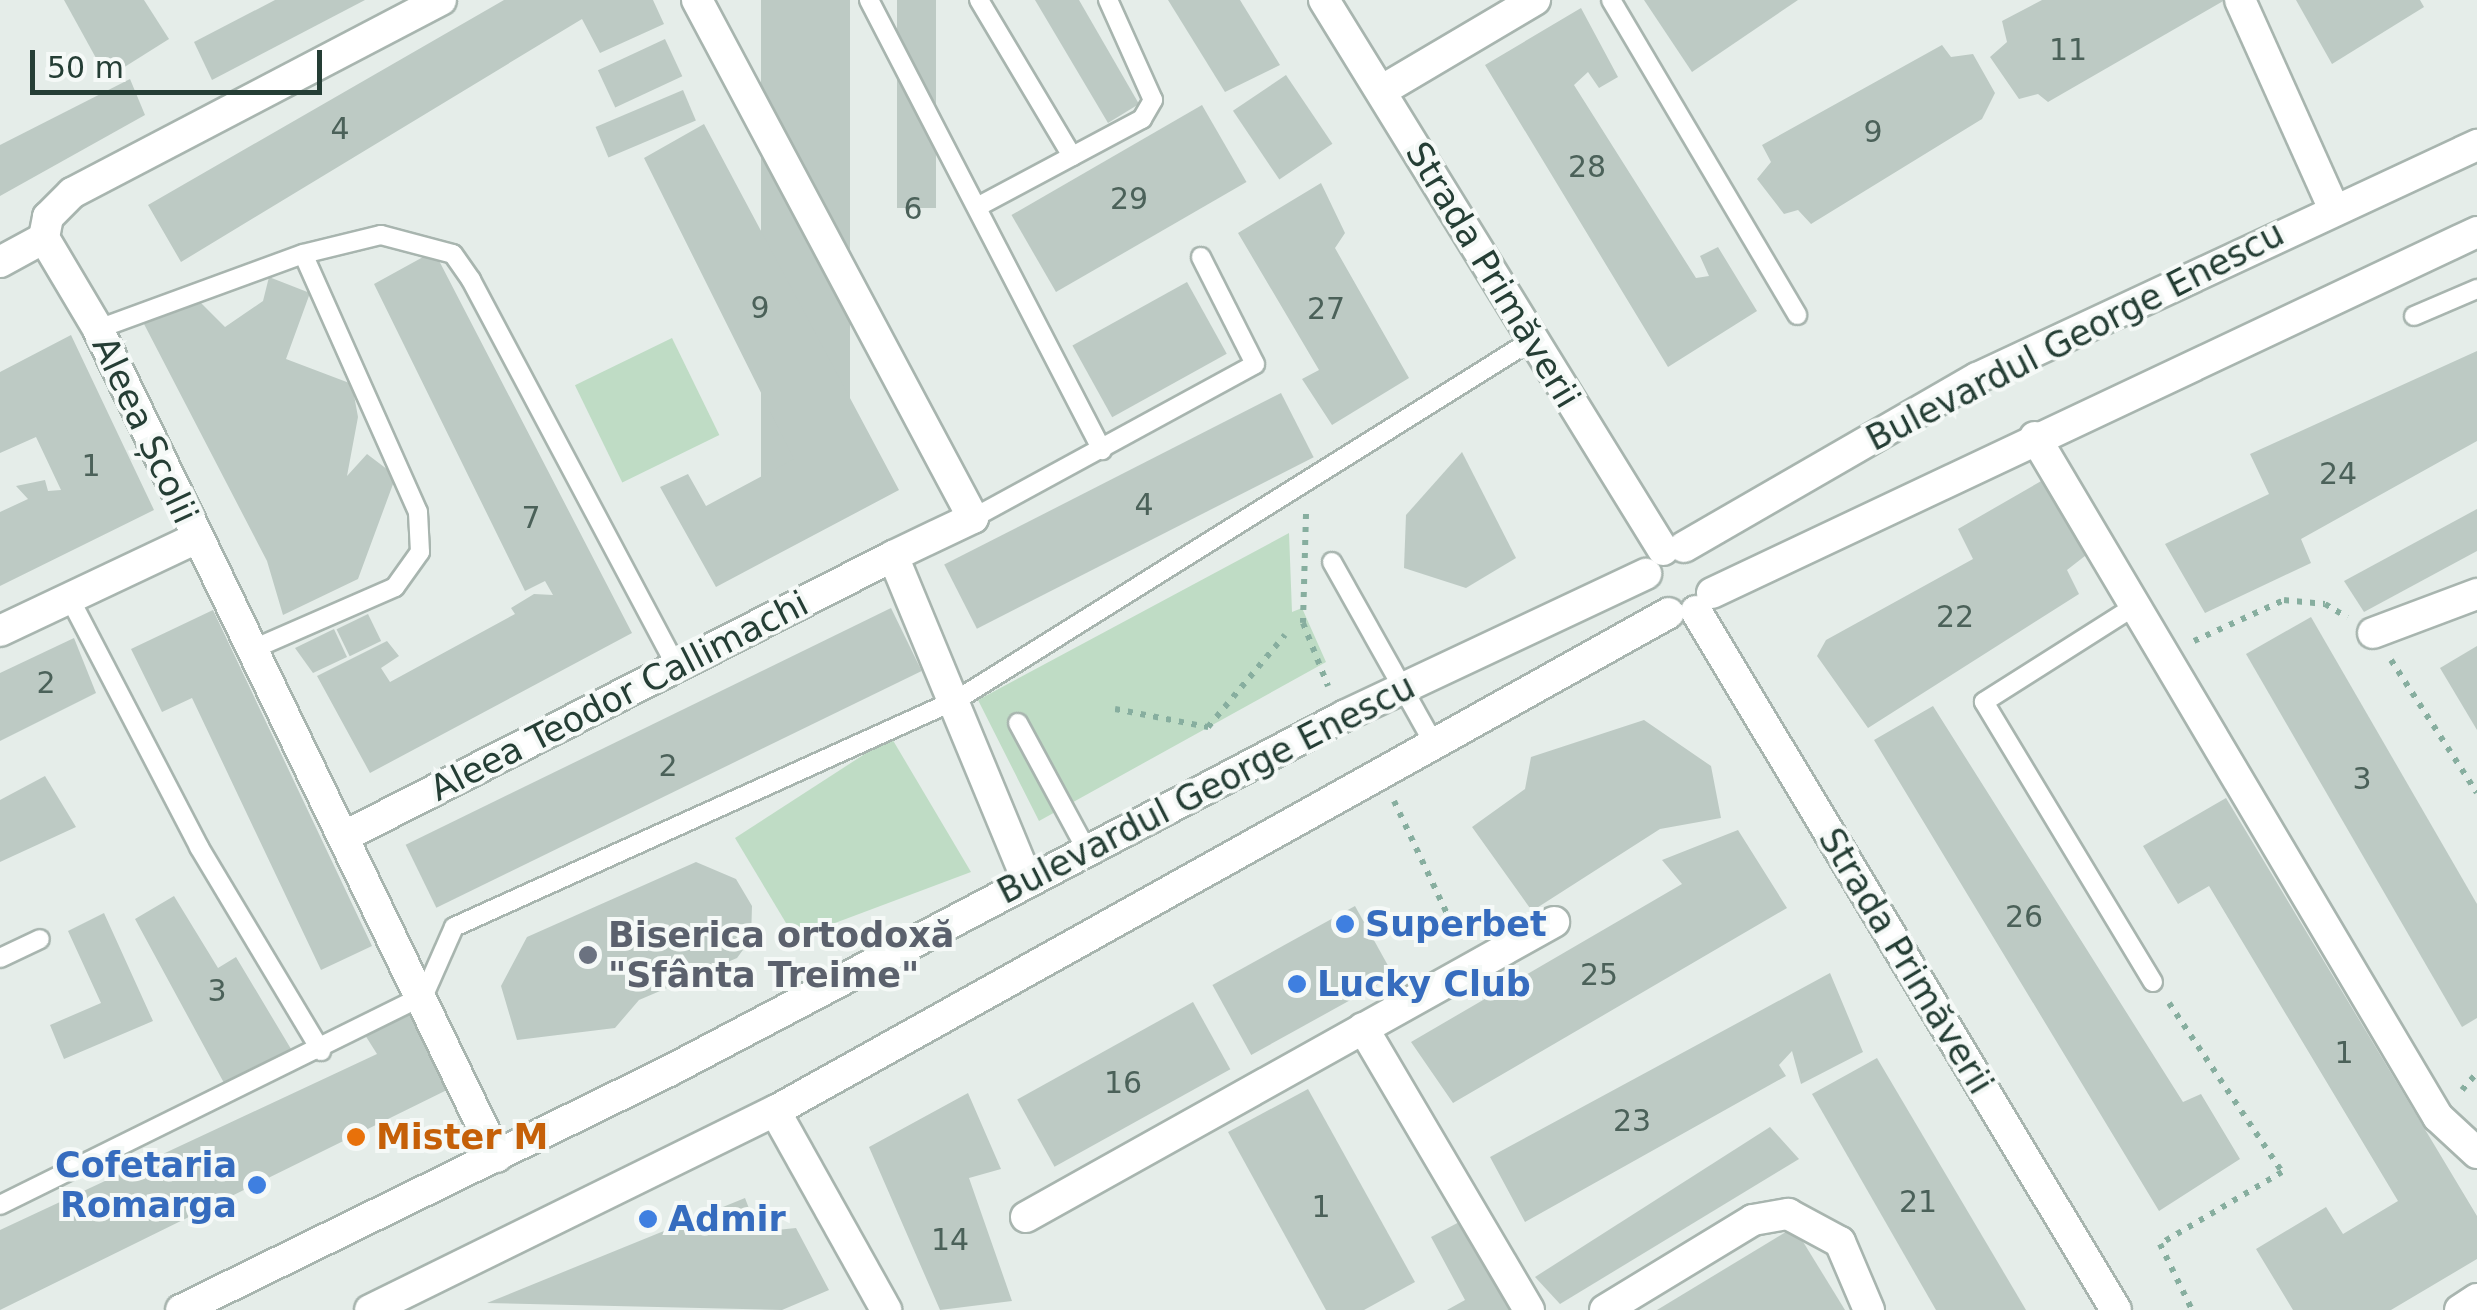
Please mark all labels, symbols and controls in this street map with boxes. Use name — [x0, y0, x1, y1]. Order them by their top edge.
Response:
scale bar — [35, 30, 328, 92]
house number: 11 — [2049, 32, 2087, 68]
text: 50 m — [47, 50, 124, 85]
house number: 4 — [330, 111, 350, 147]
house number: 9 — [1863, 114, 1883, 150]
street label: Strada Primăverii — [1397, 134, 1589, 416]
house number: 28 — [1568, 149, 1606, 185]
house number: 29 — [1110, 181, 1148, 217]
house number: 6 — [903, 191, 923, 227]
street label: Bulevardul George Enescu — [1859, 212, 2291, 460]
house number: 9 — [750, 290, 770, 326]
house number: 27 — [1307, 291, 1345, 327]
street label: Aleea Școlii — [83, 330, 207, 530]
house number: 1 — [81, 448, 101, 484]
house number: 24 — [2319, 456, 2357, 492]
house number: 4 — [1134, 487, 1154, 523]
house number: 7 — [521, 500, 541, 536]
street label: Aleea Teodor Callimachi — [423, 582, 815, 810]
house number: 22 — [1936, 599, 1974, 635]
house number: 2 — [36, 665, 56, 701]
street label: Bulevardul George Enescu — [990, 665, 1422, 913]
house number: 2 — [658, 748, 678, 784]
house number: 3 — [2352, 761, 2372, 797]
street label: Strada Primăverii — [1810, 820, 2002, 1102]
house number: 26 — [2005, 899, 2043, 935]
place label: Superbet — [1365, 903, 1547, 945]
marker: Superbet — [1334, 913, 1356, 935]
place label: Biserica ortodoxă "Sfânta Treime" — [608, 914, 954, 996]
marker: Biserica ortodoxă "Sfânta Treime" — [577, 944, 599, 966]
house number: 25 — [1580, 957, 1618, 993]
place label: Lucky Club — [1317, 963, 1531, 1005]
house number: 3 — [207, 973, 227, 1009]
marker: Lucky Club — [1286, 973, 1308, 995]
house number: 1 — [2334, 1035, 2354, 1071]
house number: 16 — [1104, 1065, 1142, 1101]
house number: 23 — [1613, 1103, 1651, 1139]
place label: Mister M — [376, 1116, 548, 1158]
marker: Mister M — [345, 1126, 367, 1148]
place label: Cofetaria Romarga — [55, 1144, 237, 1226]
marker: Cofetaria Romarga — [246, 1174, 268, 1196]
house number: 21 — [1899, 1184, 1937, 1220]
house number: 1 — [1311, 1189, 1331, 1225]
place label: Admir — [668, 1198, 786, 1240]
marker: Admir — [637, 1208, 659, 1230]
house number: 14 — [931, 1222, 969, 1258]

